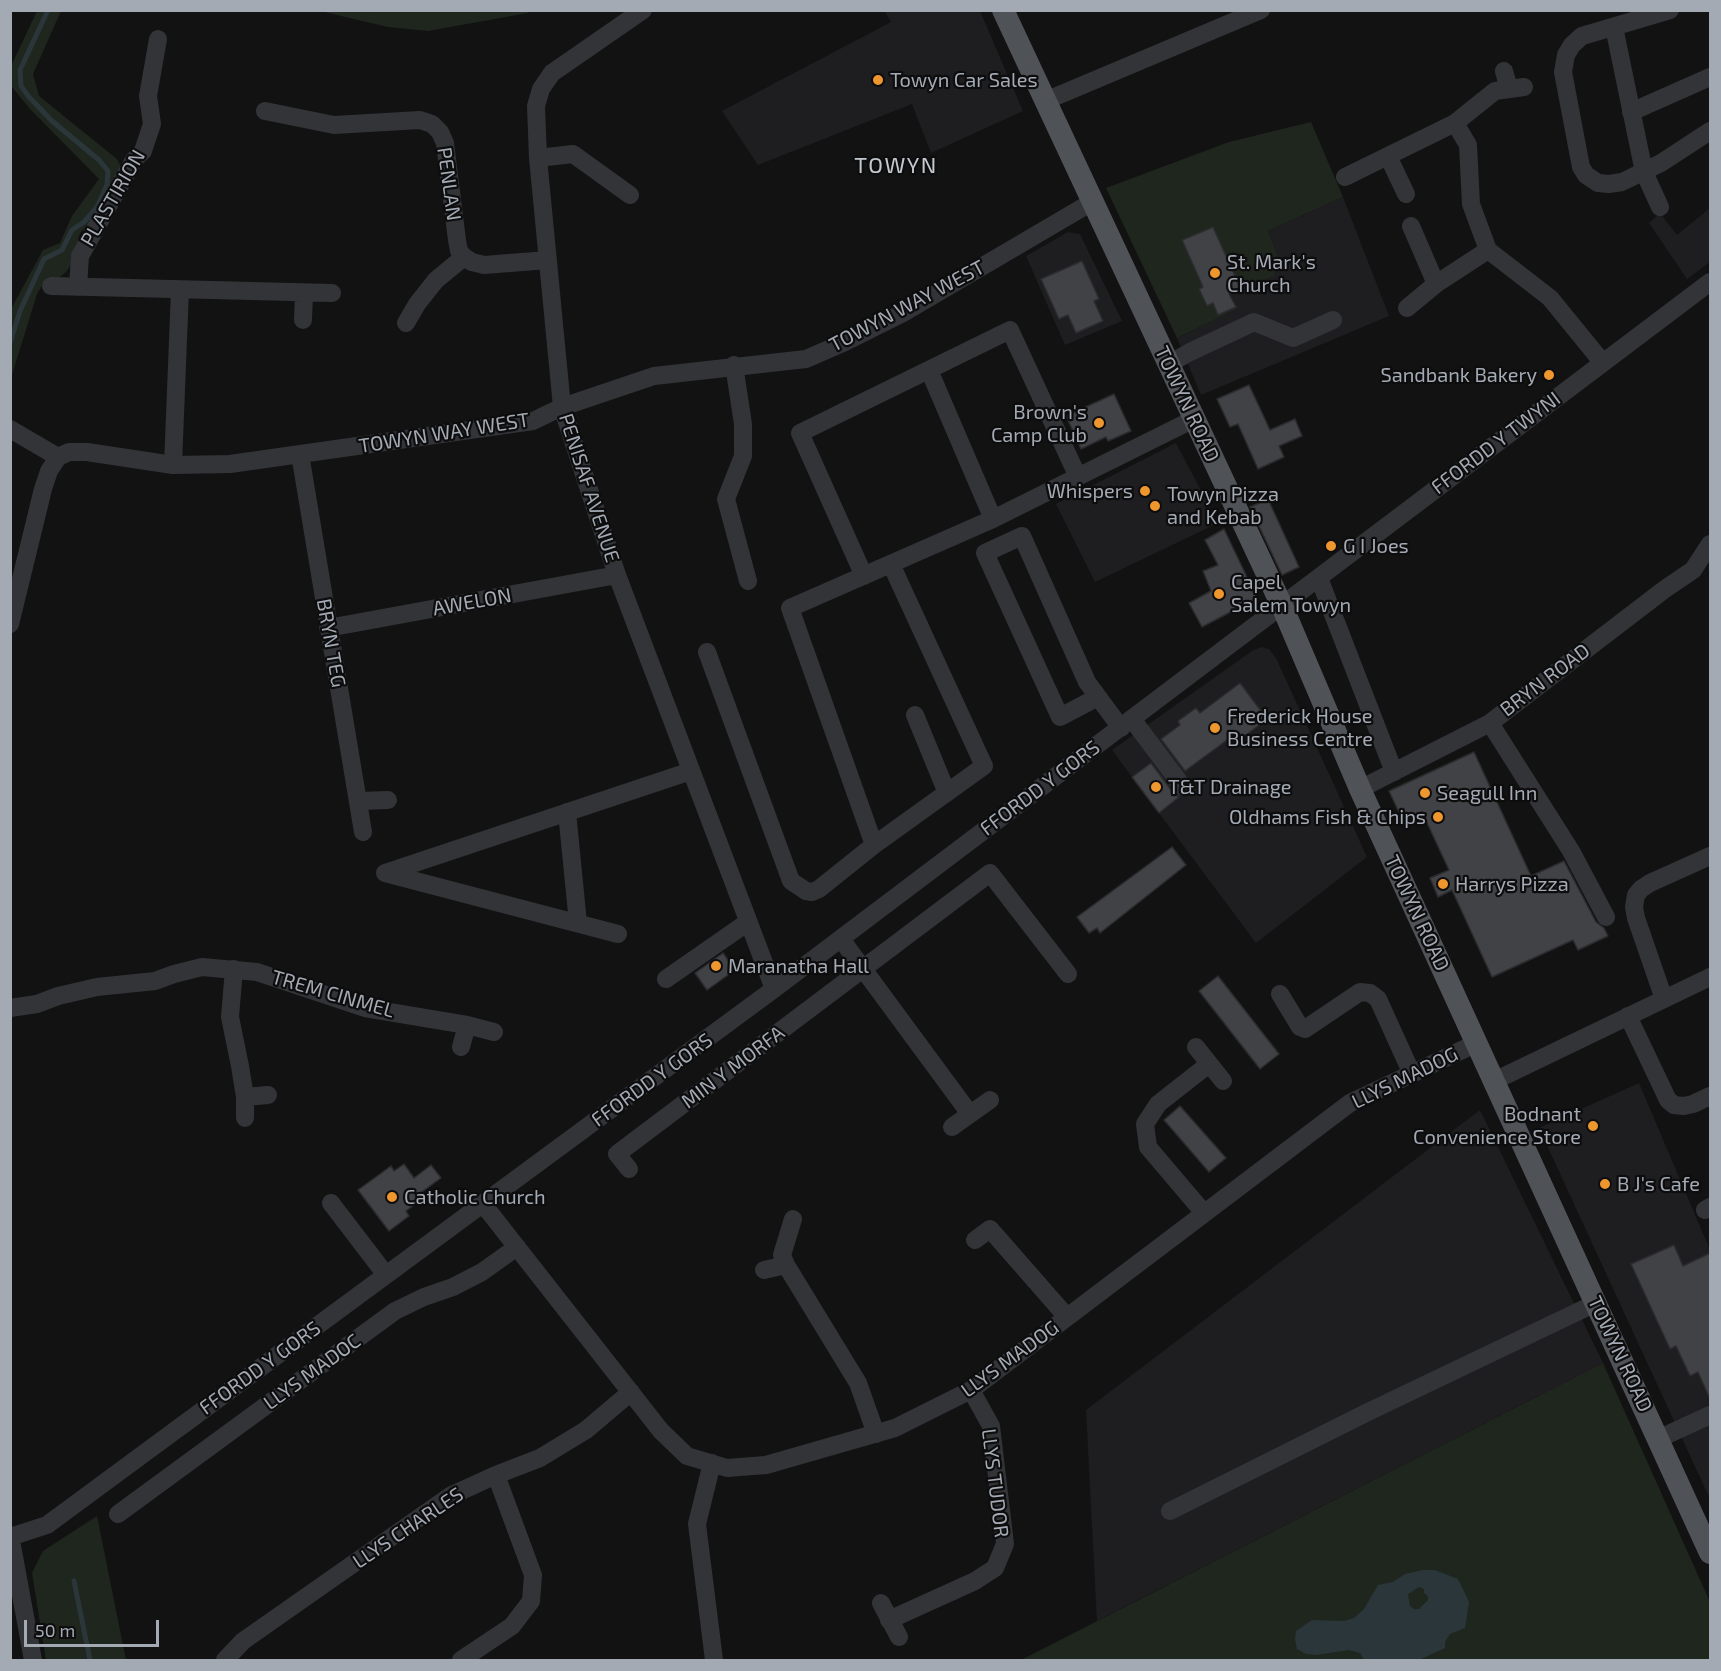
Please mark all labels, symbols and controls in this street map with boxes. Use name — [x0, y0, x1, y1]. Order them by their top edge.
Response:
place label: Towyn Car Sales — [890, 68, 1038, 92]
marker: Towyn Car Sales — [871, 73, 885, 87]
street label: PLASTIRION — [76, 145, 150, 251]
street label: PENLAN — [432, 146, 466, 222]
district label: TOWYN — [854, 153, 938, 179]
place label: St. Mark's Church — [1227, 250, 1316, 297]
street label: TOWYN WAY WEST — [825, 255, 989, 357]
marker: St. Mark's Church — [1208, 266, 1222, 280]
street label: TOWYN ROAD — [1150, 342, 1224, 466]
place label: Sandbank Bakery — [1380, 363, 1537, 387]
marker: Sandbank Bakery — [1542, 368, 1556, 382]
street label: FFORDD Y TWYNI — [1427, 387, 1565, 499]
place label: Brown's Camp Club — [991, 400, 1087, 447]
street label: TOWYN WAY WEST — [357, 408, 531, 458]
street label: PENISAF AVENUE — [554, 411, 624, 565]
marker: Brown's Camp Club — [1092, 416, 1106, 430]
place label: Whispers — [1047, 479, 1133, 503]
place label: Towyn Pizza and Kebab — [1167, 482, 1279, 529]
marker: Whispers — [1138, 484, 1152, 498]
marker: Towyn Pizza and Kebab — [1148, 499, 1162, 513]
place label: G I Joes — [1343, 534, 1409, 558]
marker: G I Joes — [1324, 539, 1338, 553]
place label: Capel Salem Towyn — [1231, 570, 1351, 617]
street label: AWELON — [431, 583, 513, 621]
marker: Capel Salem Towyn — [1212, 587, 1226, 601]
street label: BRYN TEG — [311, 597, 351, 689]
street label: BRYN ROAD — [1496, 639, 1594, 721]
place label: Frederick House Business Centre — [1227, 704, 1373, 751]
marker: Frederick House Business Centre — [1208, 721, 1222, 735]
street label: FFORDD Y GORS — [975, 735, 1105, 841]
place label: T&T Drainage — [1168, 775, 1292, 799]
marker: T&T Drainage — [1149, 780, 1163, 794]
place label: Seagull Inn — [1437, 781, 1537, 805]
marker: Seagull Inn — [1418, 786, 1432, 800]
place label: Oldhams Fish & Chips — [1229, 805, 1426, 829]
marker: Oldhams Fish & Chips — [1431, 810, 1445, 824]
street label: TOWYN ROAD — [1380, 851, 1454, 975]
place label: Harrys Pizza — [1455, 872, 1569, 896]
marker: Harrys Pizza — [1436, 877, 1450, 891]
place label: Maranatha Hall — [728, 954, 869, 978]
marker: Maranatha Hall — [709, 959, 723, 973]
street label: TREM CINMEL — [269, 965, 397, 1023]
street label: MIN Y MORFA — [677, 1021, 789, 1113]
street label: FFORDD Y GORS — [587, 1028, 717, 1132]
street label: LLYS MADOG — [1348, 1042, 1462, 1114]
place label: Bodnant Convenience Store — [1413, 1102, 1581, 1149]
marker: Bodnant Convenience Store — [1586, 1119, 1600, 1133]
place label: B J's Cafe — [1617, 1172, 1700, 1196]
marker: B J's Cafe — [1598, 1177, 1612, 1191]
place label: Catholic Church — [404, 1185, 546, 1209]
marker: Catholic Church — [385, 1190, 399, 1204]
street label: TOWYN ROAD — [1583, 1292, 1657, 1416]
street label: FFORDD Y GORS — [195, 1316, 325, 1420]
street label: LLYS MADOG — [956, 1316, 1064, 1402]
street label: LLYS MADOC — [259, 1329, 365, 1415]
street label: LLYS TUDOR — [976, 1427, 1014, 1539]
street label: LLYS CHARLES — [348, 1482, 468, 1574]
scale bar — [27, 1608, 162, 1646]
text: 50 m — [35, 1619, 75, 1641]

